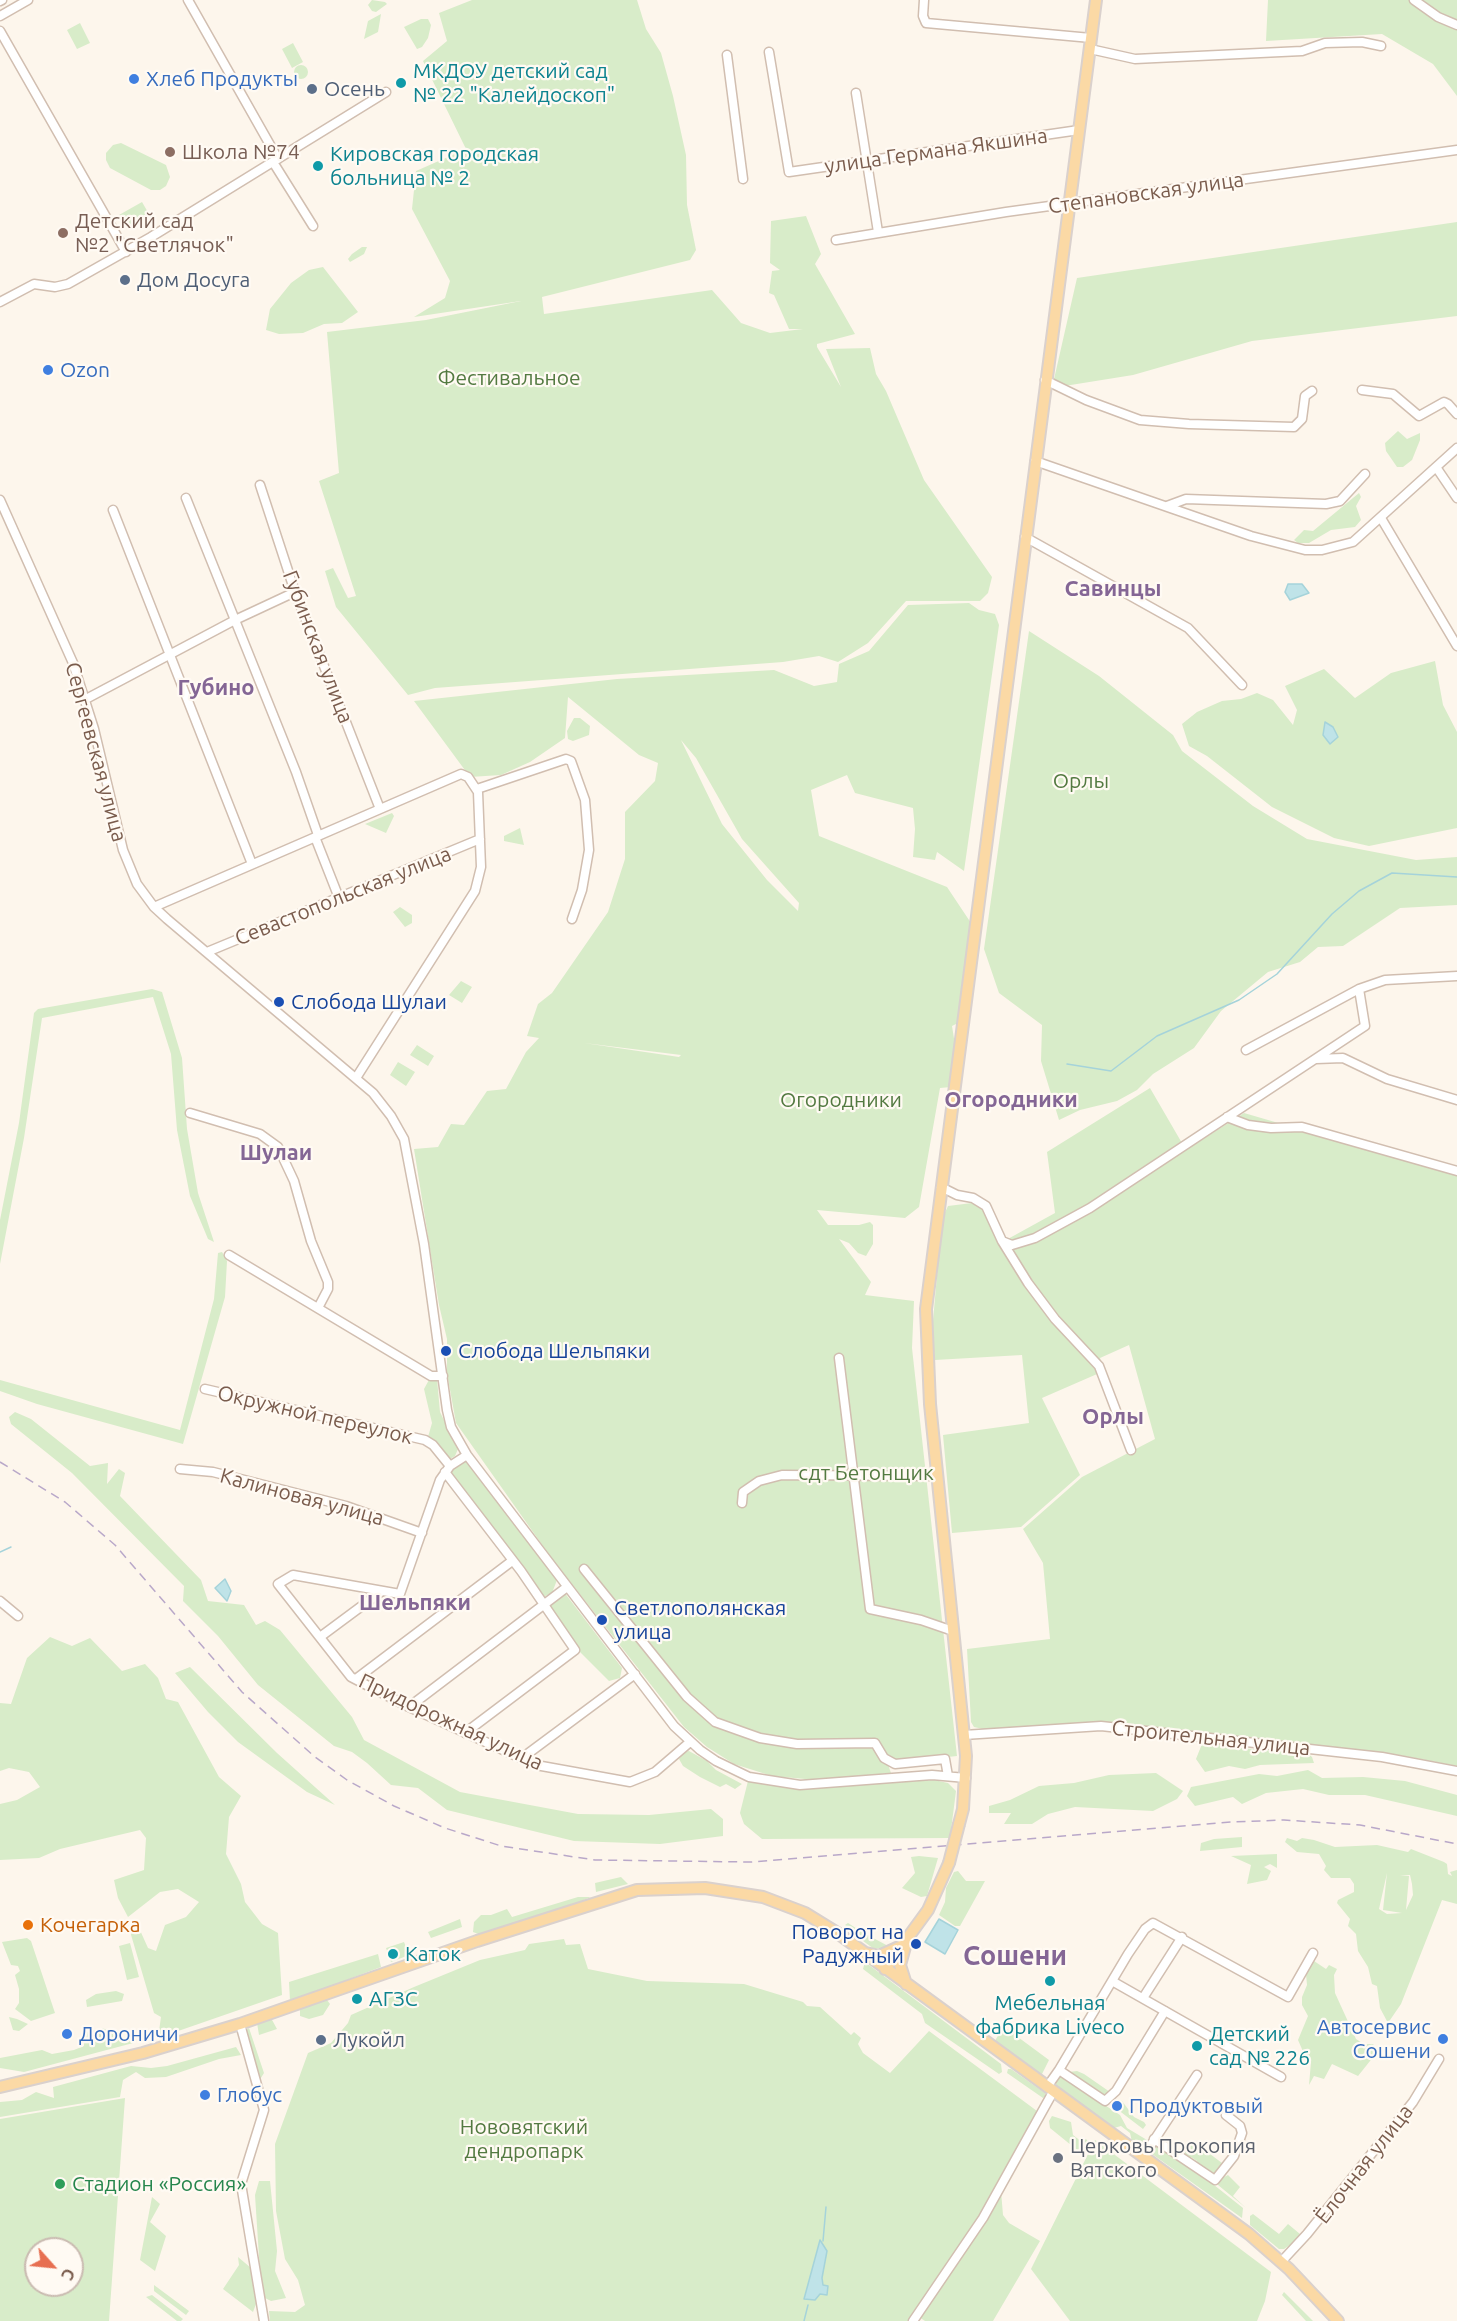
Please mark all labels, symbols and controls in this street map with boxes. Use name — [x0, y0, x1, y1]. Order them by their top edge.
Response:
place label: МКДОУ детский сад № 22 "Калейдоскоп" — [413, 58, 615, 108]
place label: Хлеб Продукты — [146, 66, 298, 92]
marker: Хлеб Продукты — [127, 72, 141, 86]
place label: Осень — [324, 76, 385, 102]
marker: МКДОУ детский сад № 22 "Калейдоскоп" — [394, 76, 408, 90]
marker: Осень — [305, 82, 319, 96]
street label: улица Германа Якшина — [823, 123, 1049, 179]
place label: Школа №74 — [182, 139, 300, 165]
place label: Кировская городская больница № 2 — [330, 141, 539, 191]
marker: Школа №74 — [163, 145, 177, 159]
marker: Кировская городская больница № 2 — [311, 159, 325, 173]
street label: Степановская улица — [1047, 167, 1245, 219]
place label: Детский сад №2 "Светлячок" — [75, 208, 234, 258]
marker: Детский сад №2 "Светлячок" — [56, 226, 70, 240]
place label: Дом Досуга — [137, 267, 250, 293]
marker: Дом Досуга — [118, 273, 132, 287]
place label: Ozon — [60, 357, 110, 383]
marker: Ozon — [41, 363, 55, 377]
park label: Фестивальное — [437, 365, 581, 391]
street label: Губинская улица — [277, 567, 359, 727]
district label: Савинцы — [1065, 576, 1161, 602]
street label: Сергеевская улица — [60, 659, 132, 845]
district label: Губино — [178, 675, 254, 701]
park label: Орлы — [1053, 768, 1109, 794]
street label: Севастопольская улица — [231, 841, 455, 951]
place label: Слобода Шулаи — [291, 989, 447, 1015]
marker: Слобода Шулаи — [272, 995, 286, 1009]
park label: Огородники — [780, 1087, 902, 1113]
district label: Огородники — [944, 1087, 1078, 1113]
district label: Шулаи — [240, 1140, 312, 1166]
place label: Слобода Шельпяки — [458, 1338, 650, 1364]
marker: Слобода Шельпяки — [439, 1344, 453, 1358]
street label: Окружной переулок — [215, 1380, 415, 1450]
district label: Орлы — [1082, 1404, 1144, 1430]
park label: сдт Бетонщик — [798, 1460, 934, 1486]
street label: Калиновая улица — [217, 1463, 387, 1531]
district label: Шельпяки — [359, 1590, 471, 1616]
place label: Светлополянская улица — [614, 1595, 786, 1645]
marker: Светлополянская улица — [595, 1613, 609, 1627]
street label: Придорожная улица — [355, 1668, 547, 1776]
street label: Строительная улица — [1110, 1715, 1312, 1761]
place label: Кочегарка — [40, 1912, 141, 1938]
marker: Кочегарка — [21, 1918, 35, 1932]
place label: Поворот на Радужный — [792, 1919, 904, 1969]
marker: Поворот на Радужный — [909, 1937, 923, 1951]
district label: Сошени — [963, 1940, 1067, 1972]
place label: Каток — [405, 1941, 461, 1967]
marker: Каток — [386, 1947, 400, 1961]
marker: Мебельная фабрика Liveco — [1043, 1974, 1057, 1988]
place label: АГЗС — [369, 1986, 418, 2012]
place label: Мебельная фабрика Liveco — [975, 1990, 1125, 2040]
marker: АГЗС — [350, 1992, 364, 2006]
place label: Автосервис Сошени — [1317, 2014, 1431, 2064]
place label: Дороничи — [79, 2021, 179, 2047]
place label: Детский сад № 226 — [1209, 2021, 1310, 2071]
marker: Дороничи — [60, 2027, 74, 2041]
place label: Лукойл — [333, 2027, 405, 2053]
marker: Автосервис Сошени — [1436, 2032, 1450, 2046]
marker: Лукойл — [314, 2033, 328, 2047]
marker: Детский сад № 226 — [1190, 2039, 1204, 2053]
place label: Глобус — [217, 2082, 282, 2108]
marker: Глобус — [198, 2088, 212, 2102]
place label: Продуктовый — [1129, 2093, 1263, 2119]
marker: Продуктовый — [1110, 2099, 1124, 2113]
street label: Ёлочная улица — [1310, 2100, 1418, 2228]
park label: Нововятский дендропарк — [460, 2114, 588, 2164]
place label: Церковь Прокопия Вятского — [1070, 2133, 1256, 2183]
marker: Церковь Прокопия Вятского — [1051, 2151, 1065, 2165]
place label: Стадион «Россия» — [72, 2171, 246, 2197]
marker: Стадион «Россия» — [53, 2177, 67, 2191]
north arrow — [24, 2237, 84, 2297]
text: С — [58, 2266, 79, 2283]

